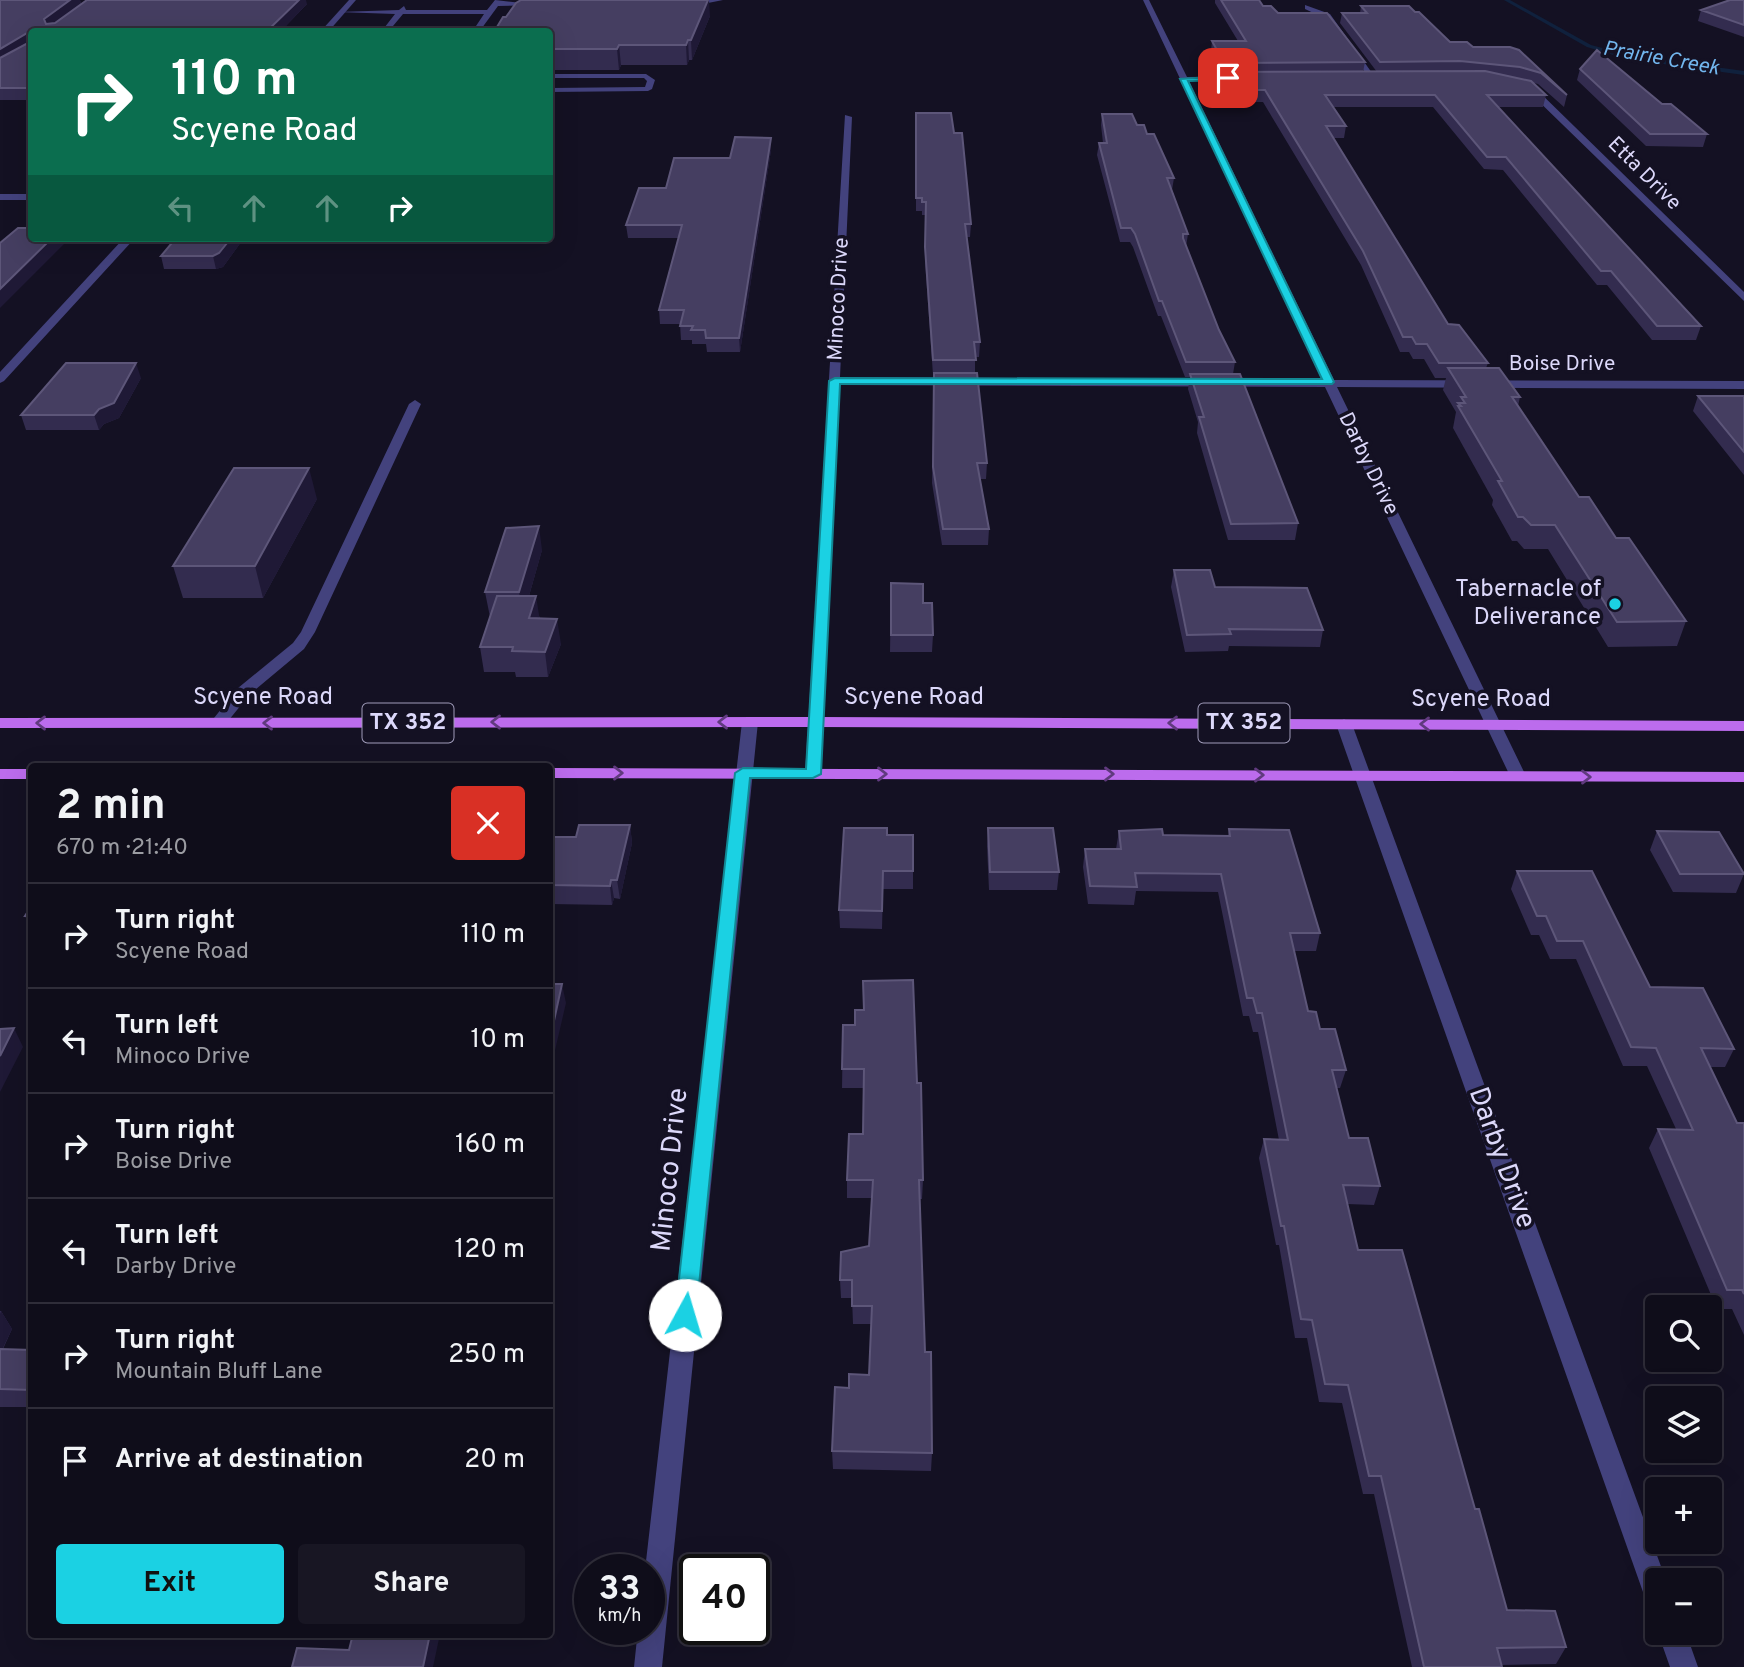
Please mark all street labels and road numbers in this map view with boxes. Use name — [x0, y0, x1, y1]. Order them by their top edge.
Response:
street label: Etta Drive — [1601, 131, 1687, 217]
street label: Minoco Drive — [822, 237, 856, 361]
street label: Boise Drive — [1509, 351, 1615, 378]
street label: Darby Drive — [1332, 408, 1404, 520]
street label: Scyene Road — [193, 683, 333, 713]
street label: Scyene Road — [844, 683, 984, 713]
street label: Scyene Road — [1411, 685, 1551, 715]
road number: TX 352 — [362, 704, 453, 743]
road number: TX 352 — [1198, 704, 1290, 743]
street label: Darby Drive — [1459, 1082, 1543, 1234]
street label: Minoco Drive — [644, 1086, 698, 1254]

